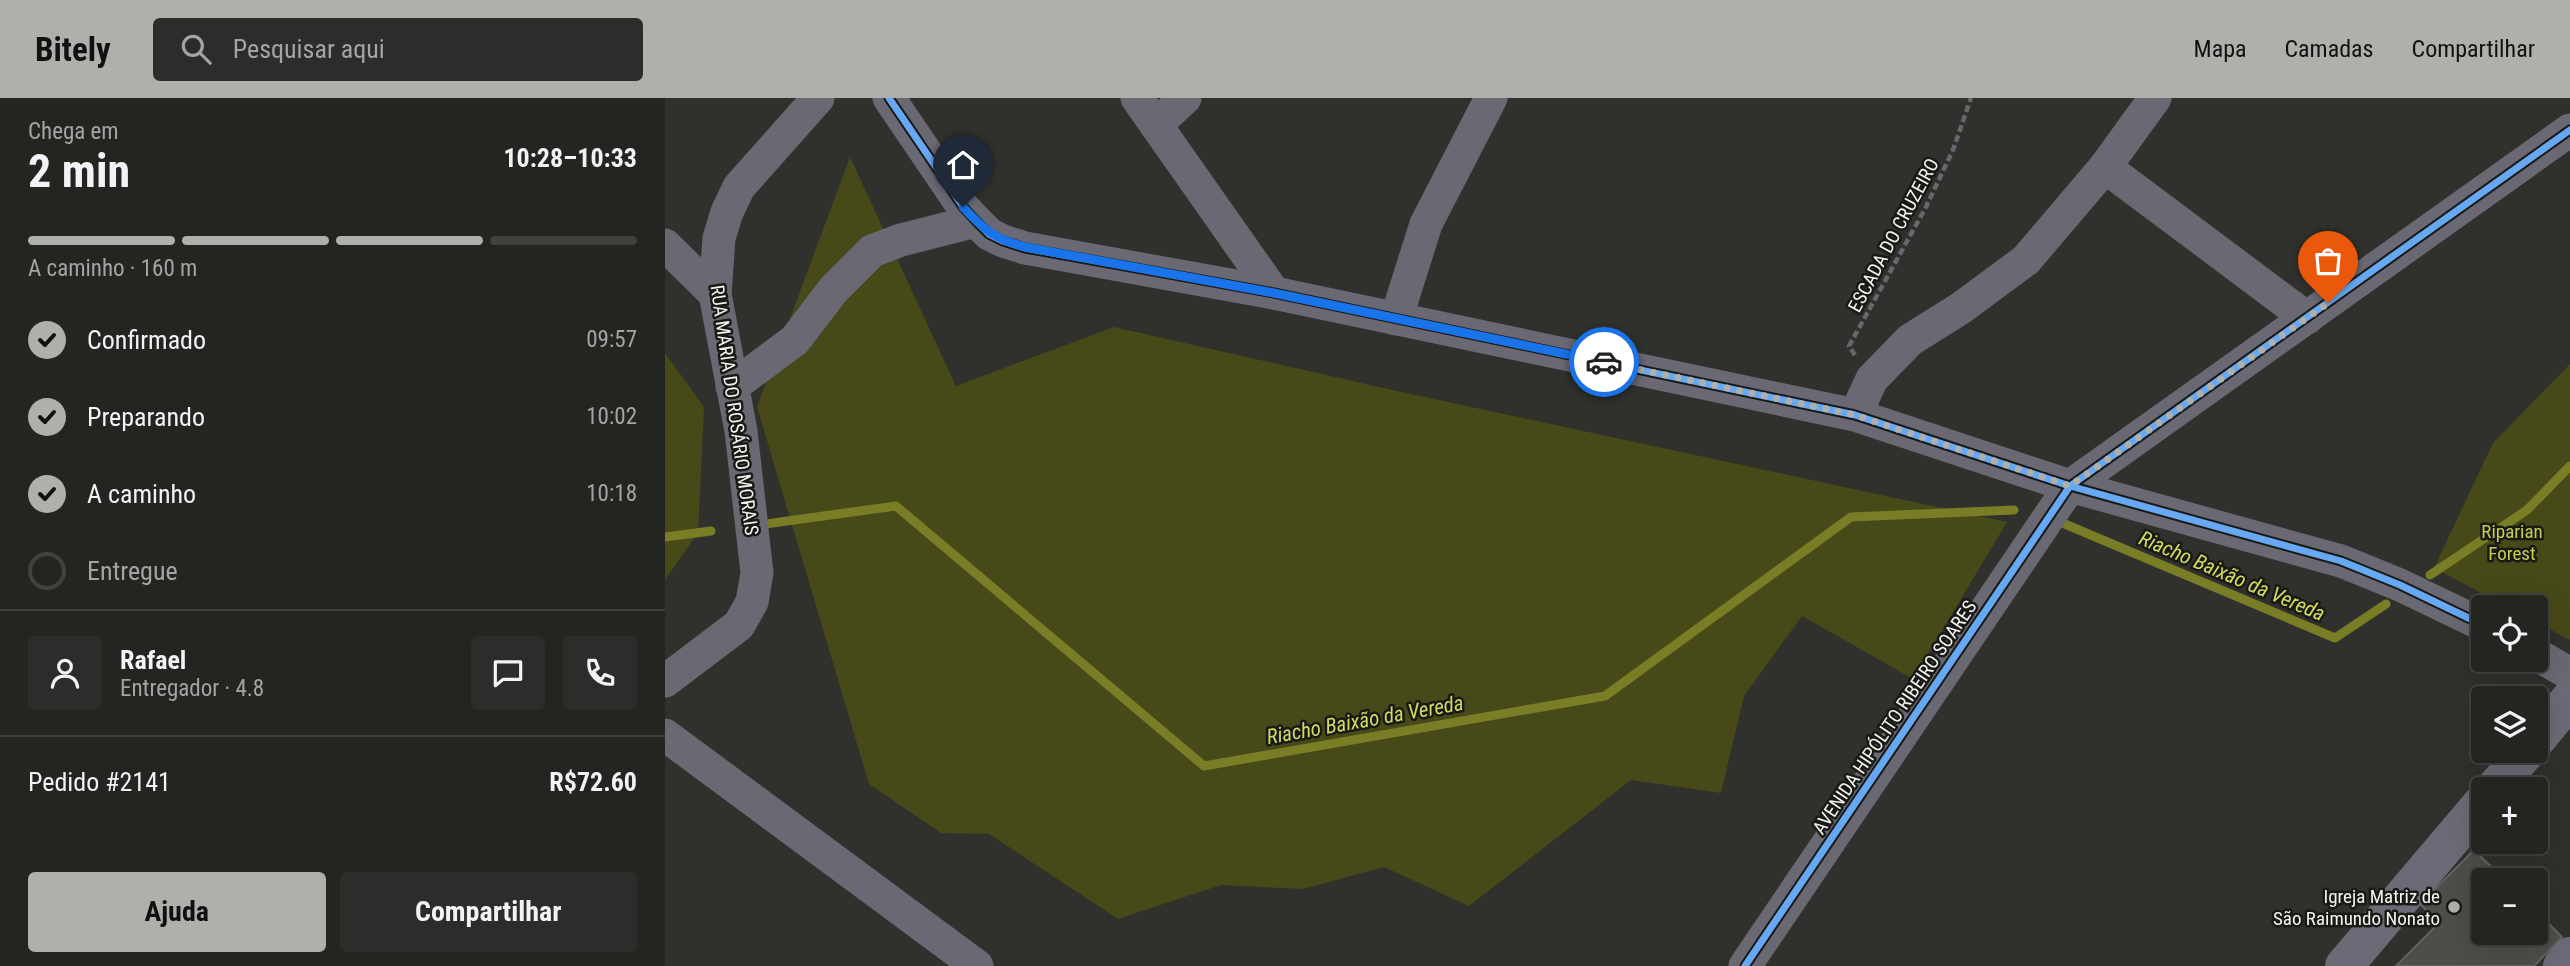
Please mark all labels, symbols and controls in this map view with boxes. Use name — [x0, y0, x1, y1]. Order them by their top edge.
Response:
search box — [153, 18, 643, 81]
text: Bitely — [35, 30, 111, 69]
icon: search — [177, 30, 215, 68]
text: Pesquisar aqui — [233, 34, 385, 64]
text: Mapa — [2194, 35, 2247, 63]
text: Camadas — [2285, 35, 2374, 63]
text: Compartilhar — [2412, 35, 2535, 63]
text: Chega em — [28, 118, 119, 145]
pin — [933, 135, 993, 207]
text: 10:28–10:33 — [503, 143, 637, 173]
text: 2 min — [28, 144, 130, 198]
icon: home — [944, 146, 982, 184]
street label: ESCADA DO CRUZEIRO — [1843, 154, 1944, 316]
pin — [2298, 231, 2358, 303]
icon: bag — [2309, 242, 2347, 280]
text: A caminho · 160 m — [28, 255, 197, 282]
street label: RUA MARIA DO ROSÁRIO MORAIS — [706, 283, 763, 537]
icon: check — [28, 321, 66, 359]
text: Confirmado — [87, 325, 206, 355]
text: 09:57 — [586, 326, 637, 353]
courier — [1569, 327, 1639, 397]
icon: car — [1585, 343, 1623, 381]
icon: check — [28, 398, 66, 436]
text: Preparando — [87, 402, 205, 432]
text: 10:02 — [586, 403, 637, 430]
icon: check — [28, 475, 66, 513]
text: A caminho — [87, 479, 196, 509]
text: 10:18 — [586, 480, 637, 507]
park label: Riparian Forest — [2481, 520, 2543, 565]
water label: Riacho Baixão da Vereda — [2136, 526, 2328, 626]
text: Entregue — [87, 556, 178, 586]
map controls — [2471, 595, 2548, 945]
button: locate — [2471, 595, 2548, 672]
street label: AVENIDA HIPÓLITO RIBEIRO SOARES — [1807, 596, 1981, 838]
button: person — [28, 636, 102, 710]
button: chat — [471, 636, 545, 710]
button: phone — [563, 636, 637, 710]
text: Rafael — [120, 645, 186, 675]
text: Entregador · 4.8 — [120, 675, 264, 702]
button: layers — [2471, 686, 2548, 763]
water label: Riacho Baixão da Vereda — [1265, 691, 1465, 749]
text: Pedido #2141 — [28, 767, 171, 797]
text: R$72.60 — [549, 767, 637, 797]
button: + — [2471, 777, 2548, 854]
button: − — [2471, 868, 2548, 945]
button: Ajuda — [28, 872, 326, 952]
button: Compartilhar — [340, 872, 637, 952]
place label: Igreja Matriz de São Raimundo Nonato — [2273, 885, 2440, 930]
marker: Igreja Matriz de São Raimundo Nonato — [2446, 899, 2462, 915]

